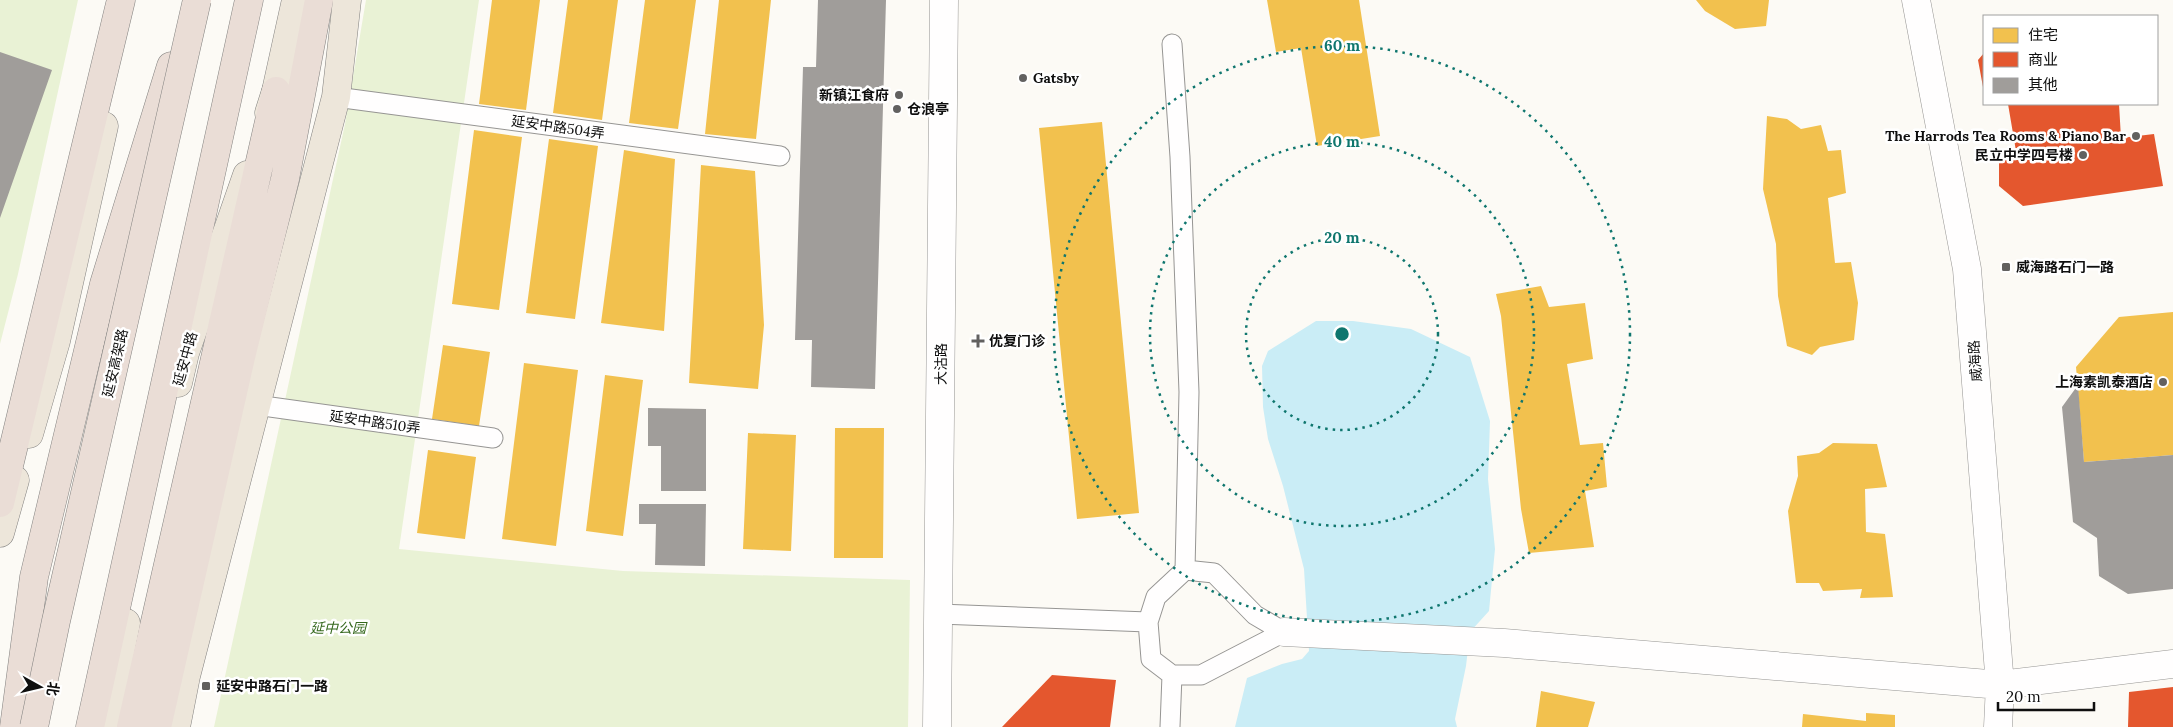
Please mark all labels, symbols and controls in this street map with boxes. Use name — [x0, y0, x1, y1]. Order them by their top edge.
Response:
legend — [1983, 15, 2158, 105]
text: 住宅 — [2028, 25, 2058, 44]
text: 60 m — [1324, 36, 1360, 55]
text: 商业 — [2028, 50, 2058, 69]
place label: Gatsby — [1033, 69, 1079, 87]
marker: Gatsby — [1017, 72, 1029, 84]
text: 其他 — [2028, 75, 2058, 94]
place label: 新镇江食府 — [819, 86, 889, 104]
marker: 新镇江食府 — [893, 89, 905, 101]
place label: 仓浪亭 — [907, 100, 949, 118]
marker: 仓浪亭 — [891, 103, 903, 115]
street label: 延安中路504弄 — [510, 112, 606, 142]
place label: The Harrods Tea Rooms & Piano Bar — [1885, 127, 2126, 145]
marker: The Harrods Tea Rooms & Piano Bar — [2130, 130, 2142, 142]
text: 40 m — [1324, 132, 1360, 151]
place label: 民立中学四号楼 — [1975, 146, 2073, 164]
marker: 民立中学四号楼 — [2077, 149, 2089, 161]
text: 20 m — [1324, 228, 1360, 247]
place label: 威海路石门一路 — [2016, 258, 2114, 276]
marker: 威海路石门一路 — [2000, 261, 2012, 273]
centre of rings — [1333, 325, 1351, 343]
street label: 延安高架路 — [98, 327, 132, 399]
street label: 延安中路 — [169, 330, 201, 388]
place label: 优复门诊 — [989, 332, 1046, 350]
marker: 优复门诊 — [971, 334, 985, 348]
street label: 威海路 — [1965, 339, 1985, 383]
street label: 大沽路 — [932, 343, 950, 385]
place label: 上海素凯泰酒店 — [2055, 373, 2153, 391]
marker: 上海素凯泰酒店 — [2157, 376, 2169, 388]
street label: 延安中路510弄 — [328, 407, 422, 437]
park label: 延中公园 — [310, 619, 368, 637]
north arrow — [15, 662, 65, 712]
place label: 延安中路石门一路 — [216, 677, 328, 695]
marker: 延安中路石门一路 — [200, 680, 212, 692]
scale bar — [1998, 680, 2094, 712]
text: 北 — [43, 681, 63, 697]
text: 20 m — [2006, 687, 2041, 706]

